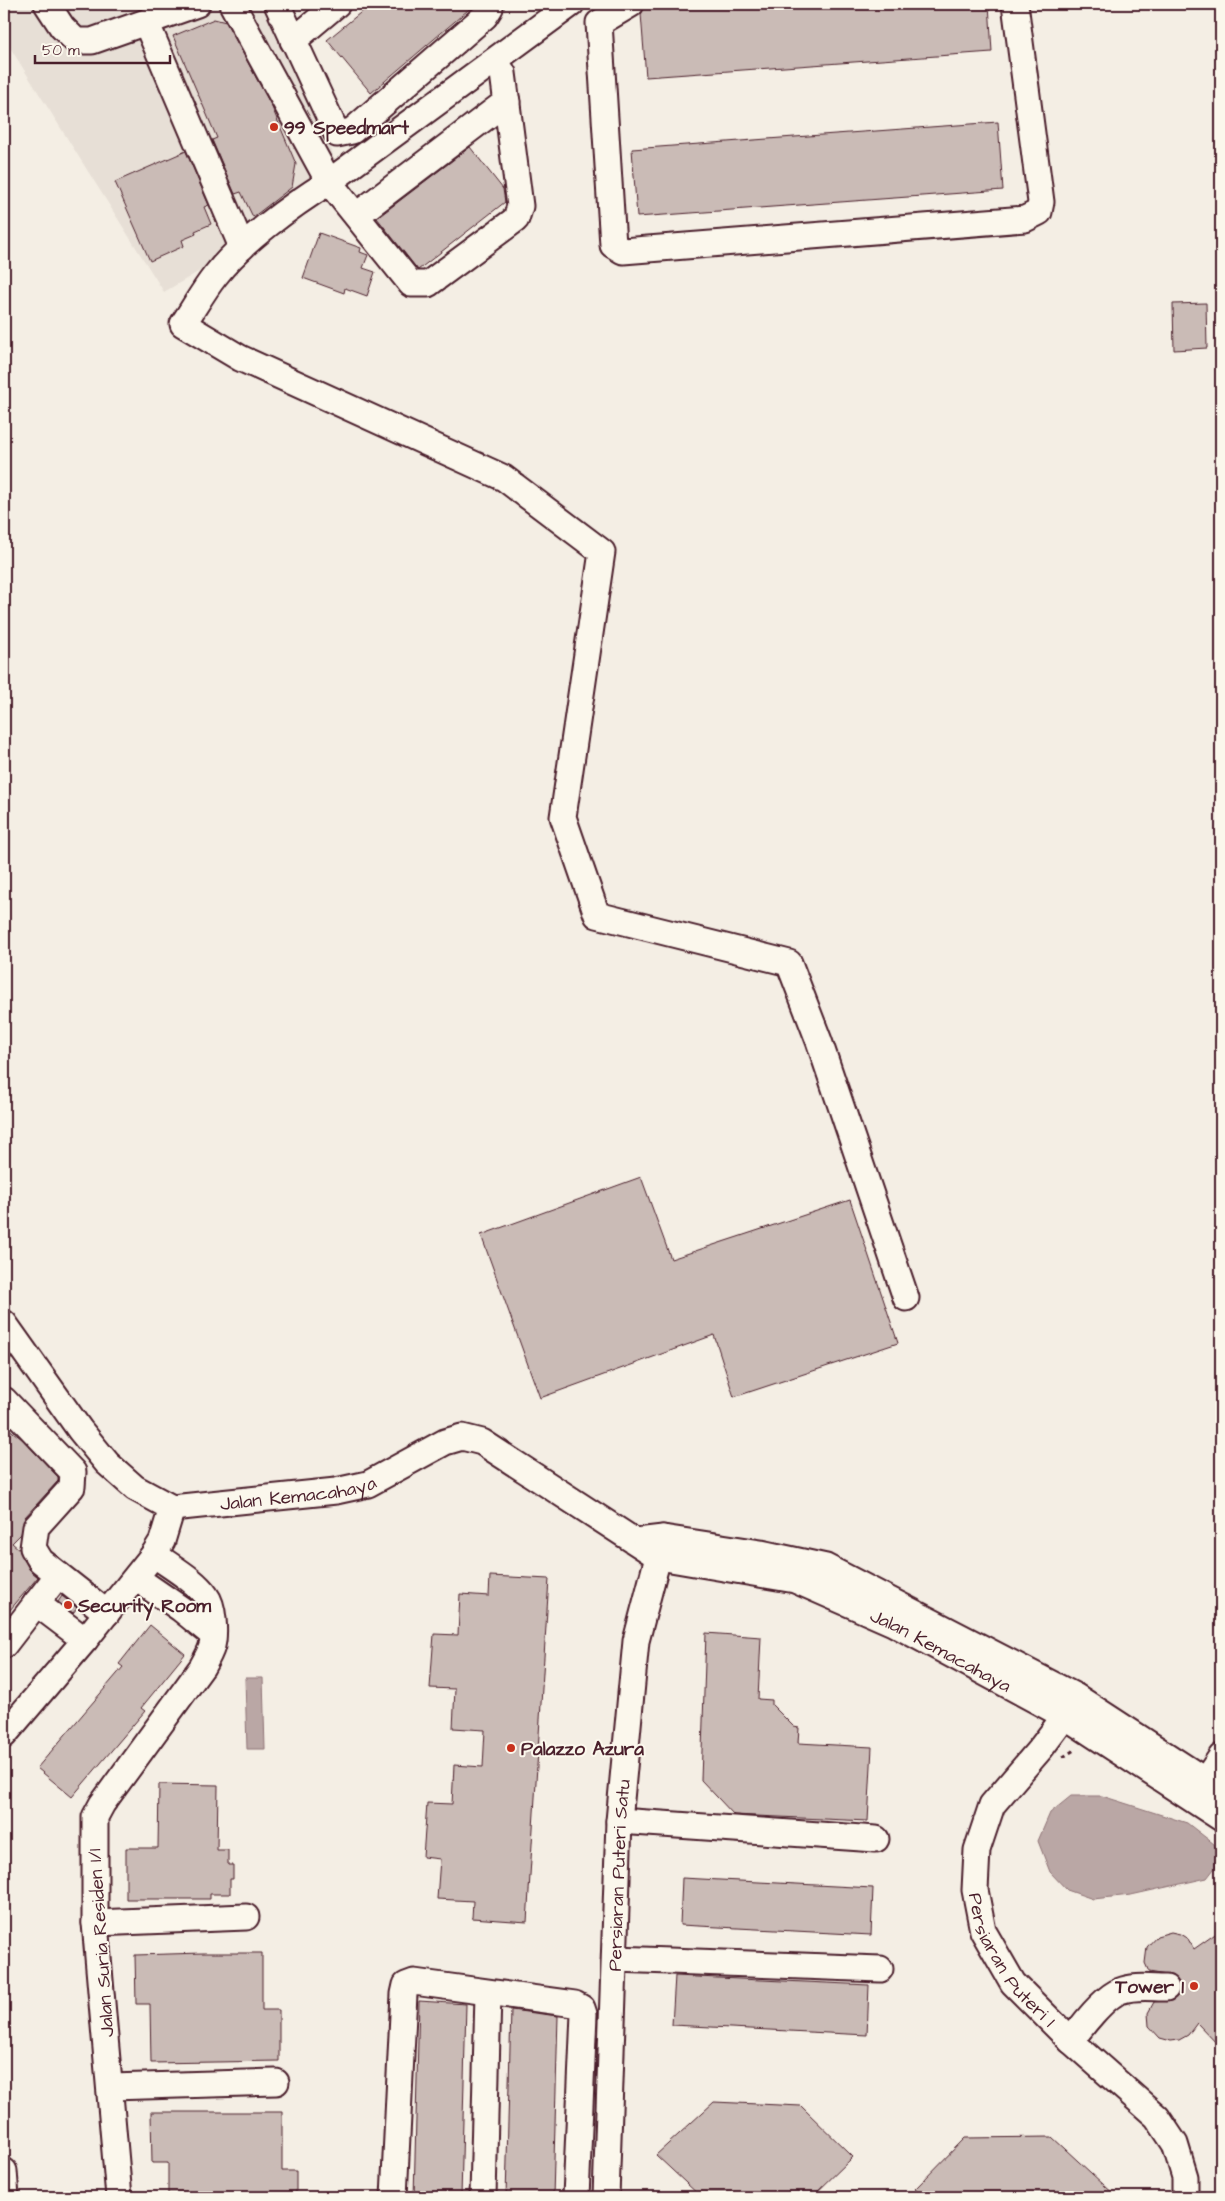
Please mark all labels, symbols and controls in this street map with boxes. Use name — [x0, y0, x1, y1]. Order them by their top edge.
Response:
scale bar — [35, 32, 170, 64]
text: 50 m — [42, 40, 80, 61]
place label: 99 Speedmart — [284, 115, 409, 142]
marker: 99 Speedmart — [268, 121, 280, 133]
street label: Jalan Kemacahaya — [219, 1470, 382, 1518]
place label: Security Room — [77, 1593, 212, 1621]
marker: Security Room — [62, 1599, 74, 1611]
street label: Jalan Kemacahaya — [865, 1603, 1016, 1700]
place label: Palazzo Azura — [521, 1736, 644, 1763]
marker: Palazzo Azura — [505, 1742, 517, 1754]
street label: Persiaran Puteri Satu — [602, 1778, 638, 1972]
street label: Jalan Suria Residen 1/1 — [81, 1847, 122, 2038]
street label: Persiaran Puteri 1 — [961, 1891, 1062, 2034]
place label: Tower 1 — [1114, 1974, 1185, 2001]
marker: Tower 1 — [1188, 1980, 1200, 1992]

